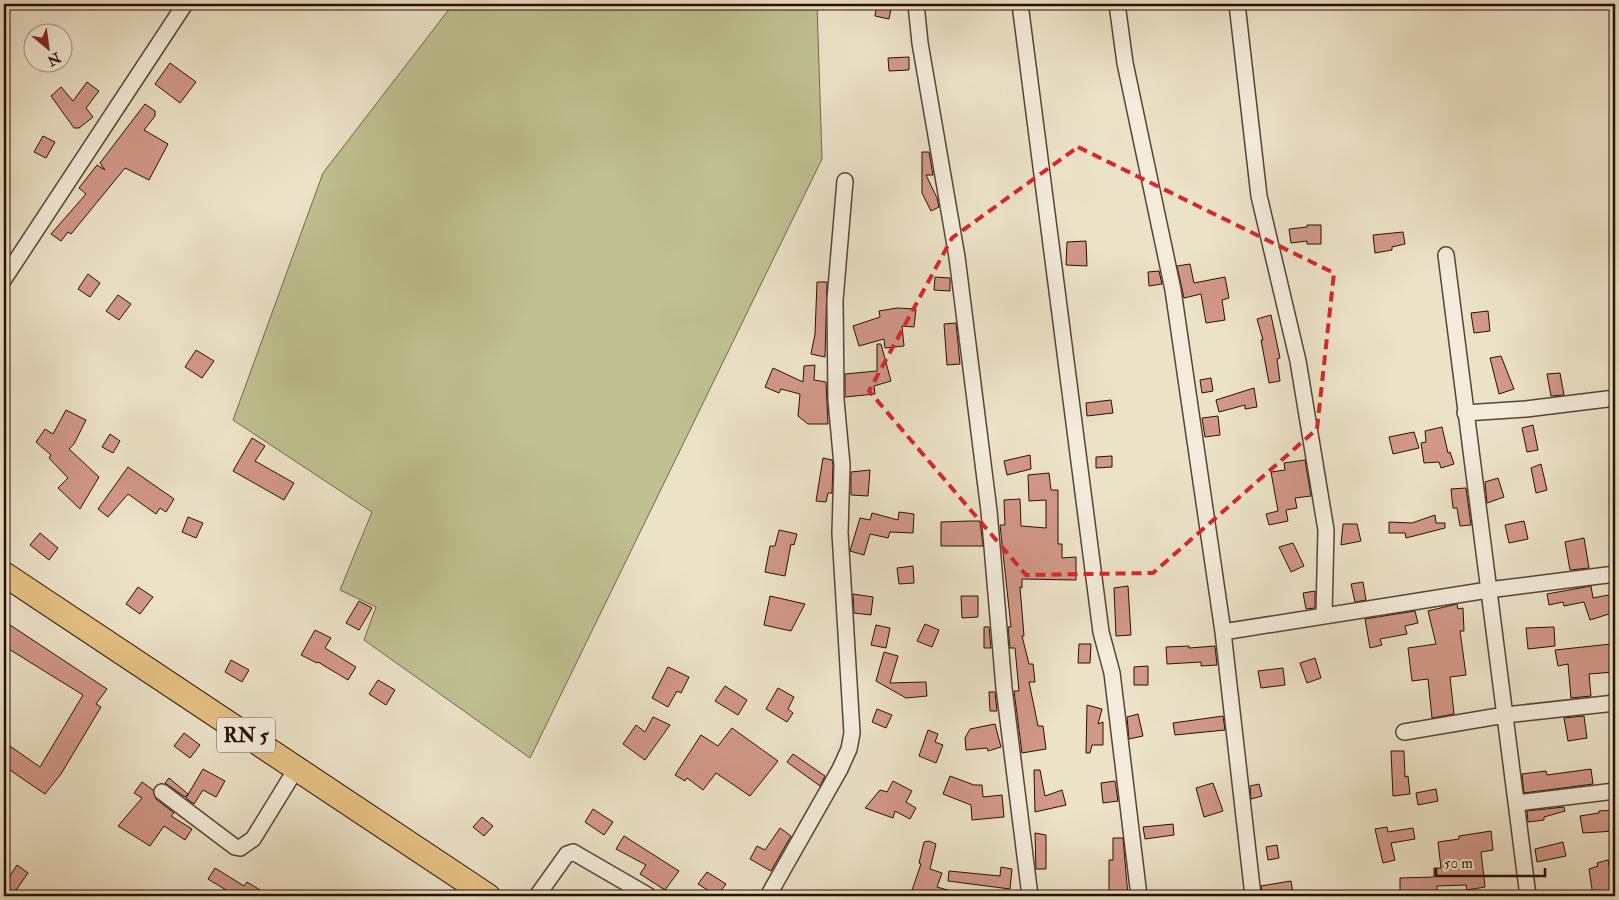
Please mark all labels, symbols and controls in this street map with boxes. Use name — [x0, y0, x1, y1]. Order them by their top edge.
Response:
north arrow — [22, 22, 72, 72]
text: N — [44, 48, 65, 70]
road number: RN 5 — [217, 718, 275, 752]
scale bar — [1436, 845, 1545, 877]
text: 50 m — [1444, 854, 1473, 873]

